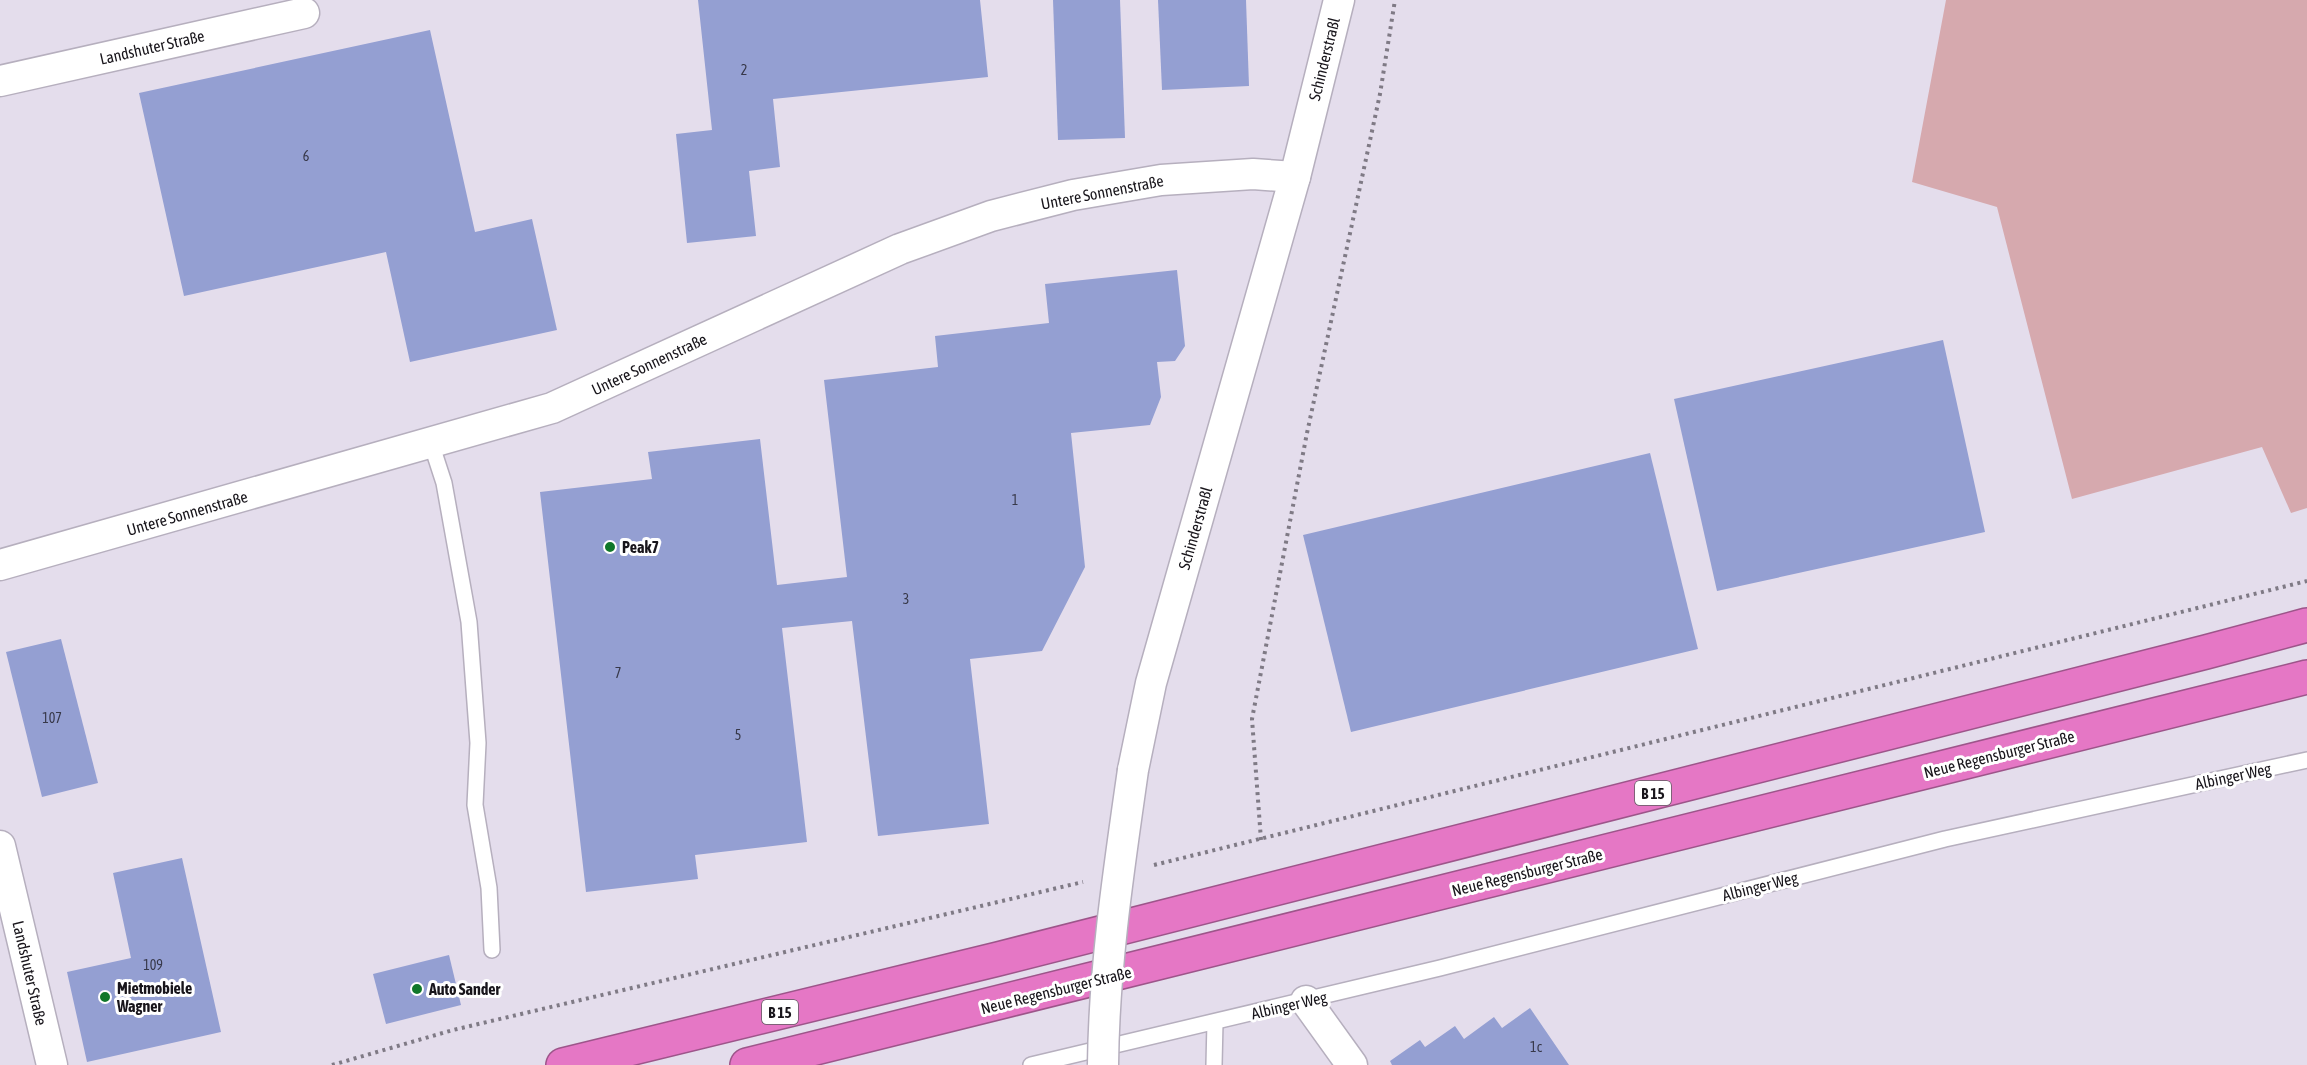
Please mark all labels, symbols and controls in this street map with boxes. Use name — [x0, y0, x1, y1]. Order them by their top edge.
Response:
street label: Schinderstraßl — [1305, 15, 1343, 103]
street label: Landshuter Straße — [98, 26, 206, 68]
house number: 2 — [741, 62, 747, 78]
house number: 6 — [303, 148, 310, 164]
street label: Untere Sonnenstraße — [1039, 171, 1165, 213]
street label: Untere Sonnenstraße — [589, 329, 709, 399]
street label: Schinderstraßl — [1175, 484, 1216, 571]
street label: Untere Sonnenstraße — [125, 487, 249, 539]
house number: 1 — [1012, 492, 1018, 508]
place label: Peak7 — [622, 538, 659, 556]
marker: Peak7 — [603, 540, 617, 554]
house number: 3 — [903, 591, 909, 607]
house number: 7 — [615, 665, 621, 681]
house number: 107 — [42, 710, 62, 726]
house number: 5 — [735, 727, 741, 743]
street label: Neue Regensburger Straße — [1922, 727, 2076, 782]
street label: Albinger Weg — [2193, 759, 2273, 794]
road number: B 15 — [1635, 781, 1671, 805]
street label: Neue Regensburger Straße — [1450, 845, 1604, 900]
street label: Albinger Weg — [1720, 868, 1800, 905]
street label: Landshuter Straße — [9, 919, 51, 1027]
house number: 109 — [143, 957, 163, 973]
street label: Neue Regensburger Straße — [979, 963, 1133, 1018]
place label: Mietmobiele Wagner — [116, 979, 192, 1015]
place label: Auto Sander — [428, 980, 500, 998]
marker: Auto Sander — [410, 982, 424, 996]
street label: Albinger Weg — [1249, 988, 1329, 1023]
marker: Mietmobiele Wagner — [98, 990, 112, 1004]
road number: B 15 — [762, 1000, 798, 1024]
house number: 1c — [1530, 1039, 1543, 1055]

